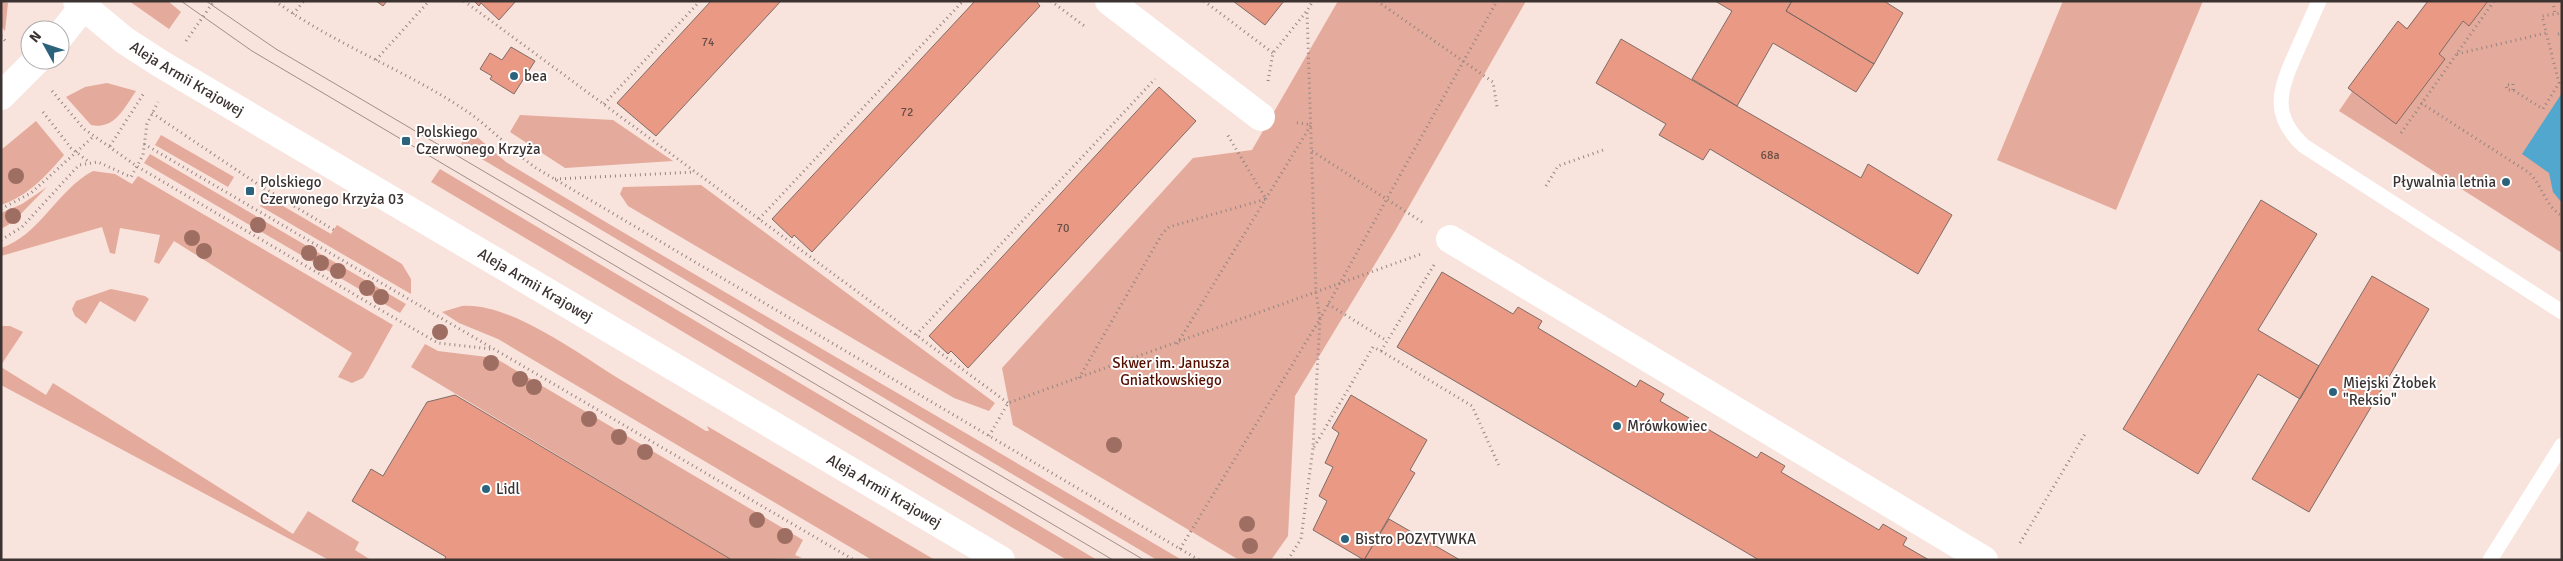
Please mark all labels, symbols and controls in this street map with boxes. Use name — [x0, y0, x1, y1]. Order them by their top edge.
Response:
north arrow — [20, 20, 70, 70]
text: N — [26, 28, 45, 46]
house number: 74 — [702, 35, 715, 50]
street label: Aleja Armii Krajowej — [126, 37, 247, 120]
place label: bea — [524, 67, 547, 85]
marker: bea — [508, 70, 520, 82]
house number: 72 — [901, 105, 913, 120]
place label: Polskiego Czerwonego Krzyża — [416, 123, 541, 158]
marker: Polskiego Czerwonego Krzyża — [400, 135, 412, 147]
house number: 68a — [1760, 148, 1780, 163]
place label: Polskiego Czerwonego Krzyża 03 — [260, 173, 404, 208]
place label: Pływalnia letnia — [2393, 173, 2496, 191]
marker: Pływalnia letnia — [2500, 176, 2512, 188]
marker: Polskiego Czerwonego Krzyża 03 — [244, 185, 256, 197]
house number: 70 — [1057, 221, 1069, 236]
street label: Aleja Armii Krajowej — [475, 244, 596, 326]
park label: Skwer im. Janusza Gniatkowskiego — [1112, 354, 1230, 389]
place label: Miejski Żłobek "Reksio" — [2343, 374, 2437, 409]
marker: Miejski Żłobek "Reksio" — [2327, 386, 2339, 398]
place label: Mrówkowiec — [1627, 417, 1707, 435]
marker: Mrówkowiec — [1611, 420, 1623, 432]
street label: Aleja Armii Krajowej — [824, 450, 945, 532]
place label: Lidl — [496, 480, 520, 498]
marker: Lidl — [480, 483, 492, 495]
place label: Bistro POZYTYWKA — [1355, 530, 1476, 548]
marker: Bistro POZYTYWKA — [1339, 533, 1351, 545]

